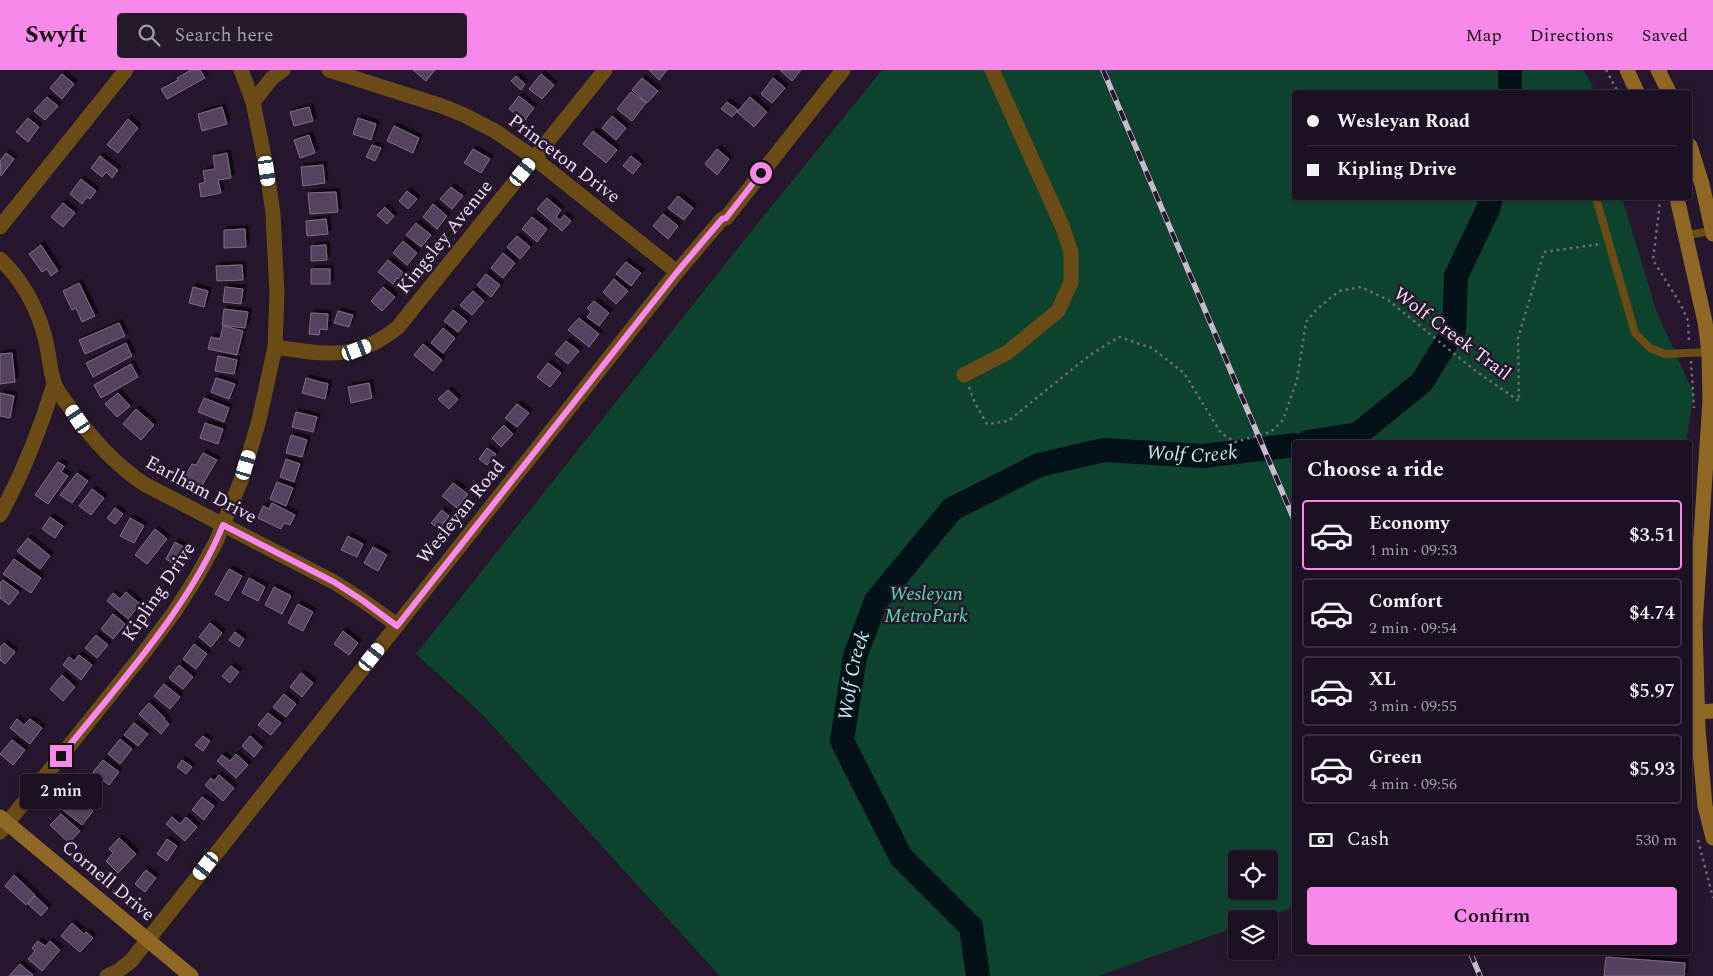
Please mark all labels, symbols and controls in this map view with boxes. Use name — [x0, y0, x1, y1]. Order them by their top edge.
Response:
search box — [117, 13, 467, 58]
text: Swyft — [25, 17, 87, 53]
icon: search — [135, 21, 163, 49]
text: Search here — [175, 21, 273, 50]
text: Map — [1466, 22, 1502, 49]
text: Directions — [1530, 22, 1614, 49]
text: Saved — [1642, 22, 1688, 49]
street label: Princeton Drive — [502, 107, 626, 211]
text: Wesleyan Road — [1337, 107, 1470, 136]
car — [257, 155, 276, 187]
text: Kipling Drive — [1337, 155, 1457, 184]
car — [507, 156, 538, 188]
route start — [750, 162, 772, 184]
street label: Kingsley Avenue — [390, 173, 500, 301]
street label: Wolf Creek Trail — [1387, 280, 1517, 388]
car — [340, 338, 373, 362]
car — [63, 402, 92, 436]
water label: Wolf Creek — [1145, 437, 1240, 471]
street label: Earlham Drive — [140, 448, 262, 532]
car — [234, 448, 257, 482]
street label: Wesleyan Road — [410, 453, 512, 571]
text: Choose a ride — [1307, 453, 1444, 486]
text: Economy — [1369, 509, 1450, 538]
icon: car — [1309, 513, 1354, 558]
text: $3.51 — [1629, 521, 1675, 550]
street label: Kipling Drive — [115, 536, 203, 648]
text: 1 min · 09:53 — [1369, 538, 1457, 562]
park label: Wesleyan MetroPark — [884, 580, 968, 631]
text: Comfort — [1369, 587, 1443, 616]
icon: car — [1309, 591, 1354, 636]
text: $4.74 — [1629, 599, 1675, 628]
text: 2 min · 09:54 — [1369, 616, 1457, 640]
water label: Wolf Creek — [830, 626, 879, 723]
car — [356, 641, 387, 673]
text: XL — [1369, 665, 1396, 694]
icon: car — [1309, 669, 1354, 714]
text: $5.97 — [1629, 677, 1675, 706]
text: 3 min · 09:55 — [1369, 694, 1457, 718]
text: Green — [1369, 743, 1422, 772]
route end — [50, 745, 72, 767]
icon: car — [1309, 747, 1354, 792]
text: $5.93 — [1629, 755, 1675, 784]
text: 4 min · 09:56 — [1369, 772, 1457, 796]
callout: 2 min — [20, 774, 102, 808]
text: 2 min — [40, 779, 82, 803]
text: Cash — [1347, 825, 1389, 854]
icon: cash — [1307, 826, 1335, 854]
text: 530 m — [1635, 828, 1677, 852]
street label: Cornell Drive — [55, 833, 161, 929]
car — [190, 850, 221, 882]
map controls — [1228, 850, 1278, 960]
button: locate — [1228, 850, 1278, 900]
button: Confirm — [1307, 887, 1677, 945]
button: layers — [1228, 910, 1278, 960]

